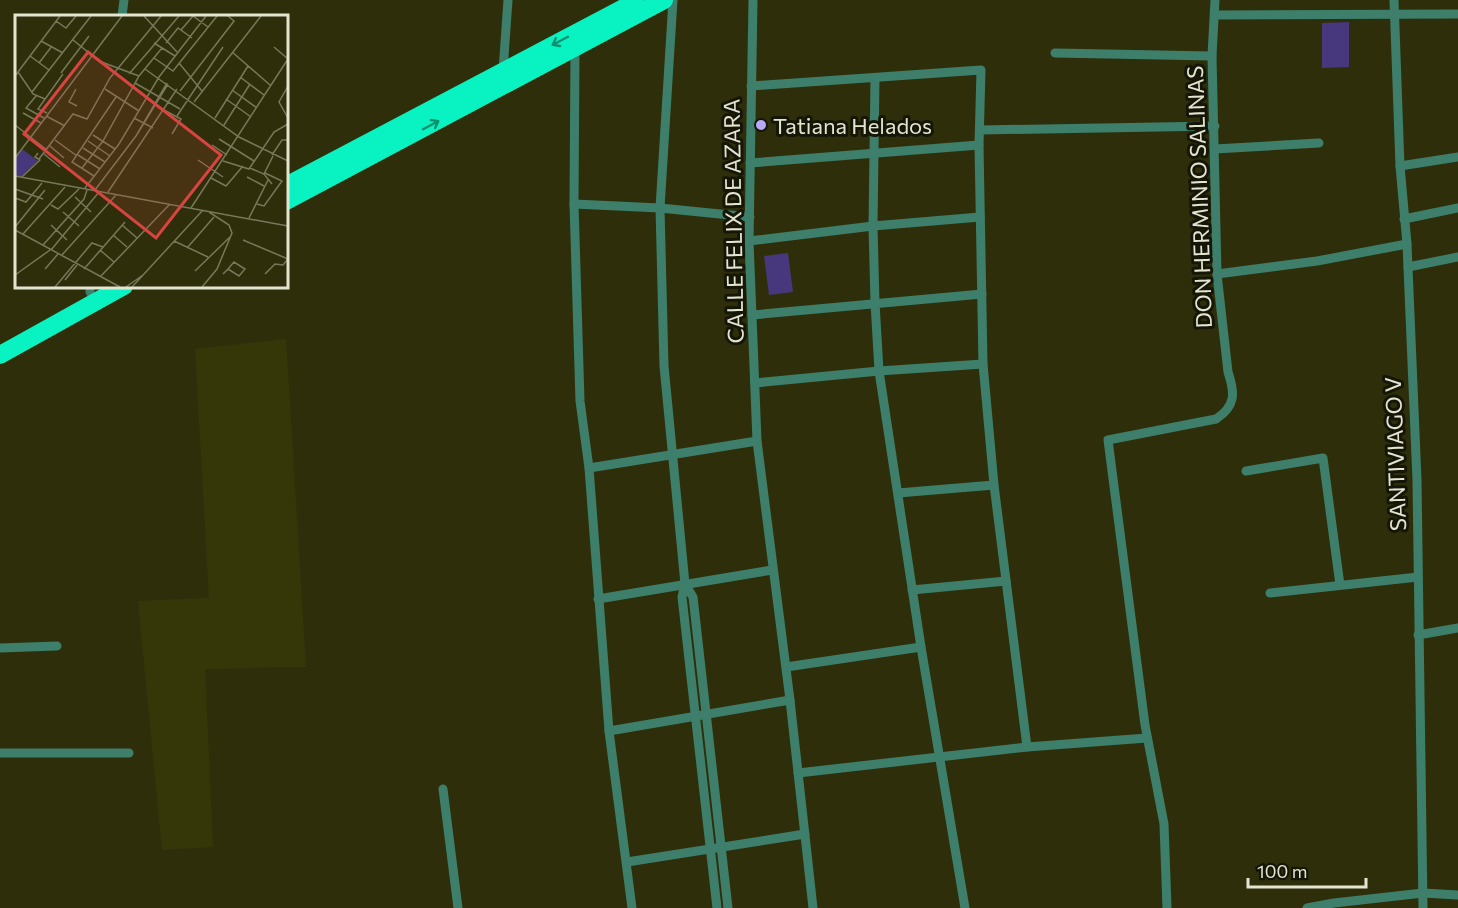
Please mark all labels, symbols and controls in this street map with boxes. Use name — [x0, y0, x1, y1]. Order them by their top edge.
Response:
inset map — [15, 15, 288, 288]
one-way arrow — [551, 36, 569, 47]
street label: DON HERMINIO SALINAS — [1181, 65, 1217, 329]
street label: CALLE FELIX DE AZARA — [717, 98, 749, 344]
place label: Tatiana Helados — [773, 112, 932, 139]
one-way arrow — [422, 118, 440, 130]
marker: Tatiana Helados — [754, 118, 768, 132]
street label: SANTIVIAGO V — [1379, 377, 1411, 531]
scale bar — [1248, 851, 1366, 889]
text: 100 m — [1257, 860, 1307, 882]

